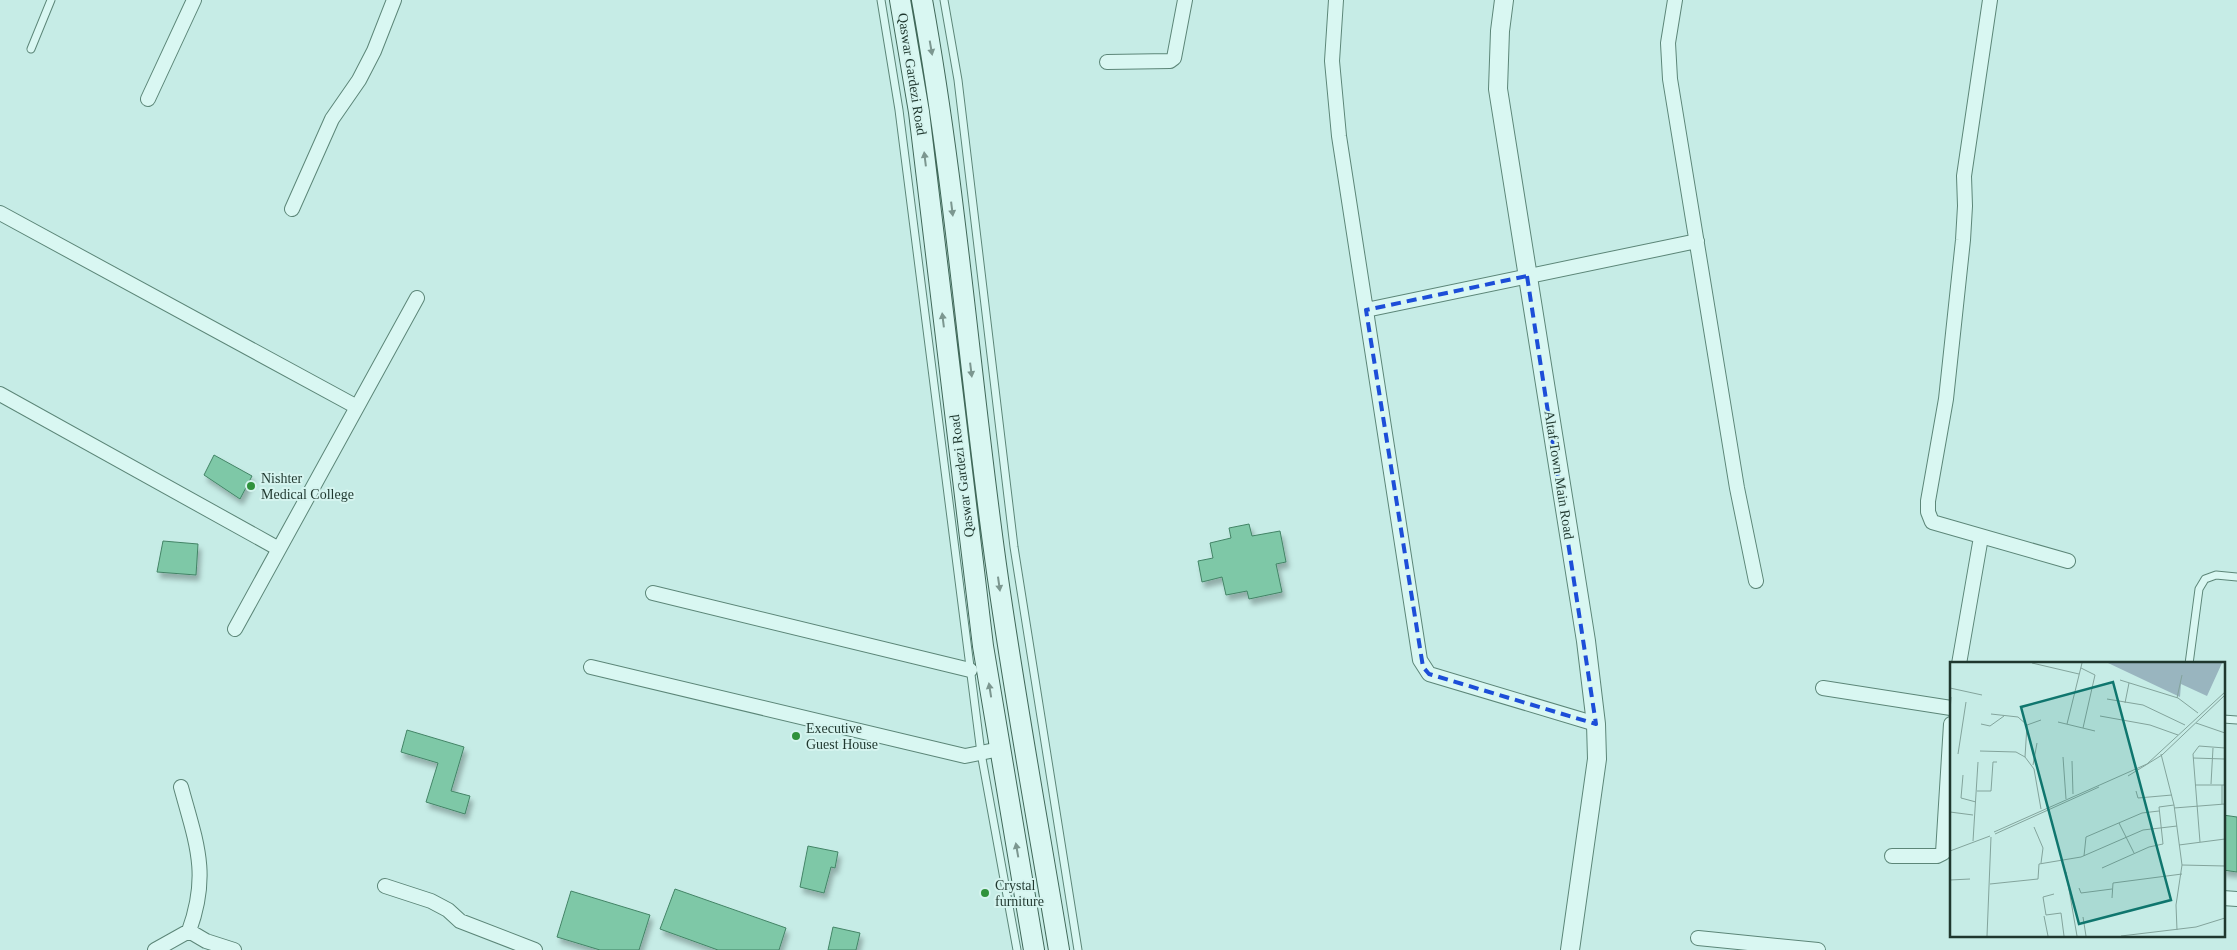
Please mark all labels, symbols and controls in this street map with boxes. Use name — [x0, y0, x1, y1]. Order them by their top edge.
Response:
street label: Qaswar Gardezi Road — [895, 12, 929, 136]
one-way arrow — [927, 40, 935, 56]
one-way arrow — [921, 151, 929, 167]
one-way arrow — [948, 201, 956, 217]
one-way arrow — [939, 312, 947, 328]
one-way arrow — [967, 363, 975, 379]
street label: Altaf Town Main Road — [1541, 410, 1577, 540]
street label: Qaswar Gardezi Road — [947, 414, 977, 538]
place label: Nishter Medical College — [261, 471, 354, 502]
marker: Nishter Medical College — [245, 480, 257, 492]
one-way arrow — [995, 576, 1003, 592]
inset map — [1950, 662, 2224, 938]
one-way arrow — [986, 682, 994, 698]
place label: Executive Guest House — [806, 721, 878, 752]
marker: Executive Guest House — [790, 730, 802, 742]
one-way arrow — [1013, 842, 1021, 858]
place label: Crystal furniture — [995, 878, 1044, 909]
marker: Crystal furniture — [979, 887, 991, 899]

